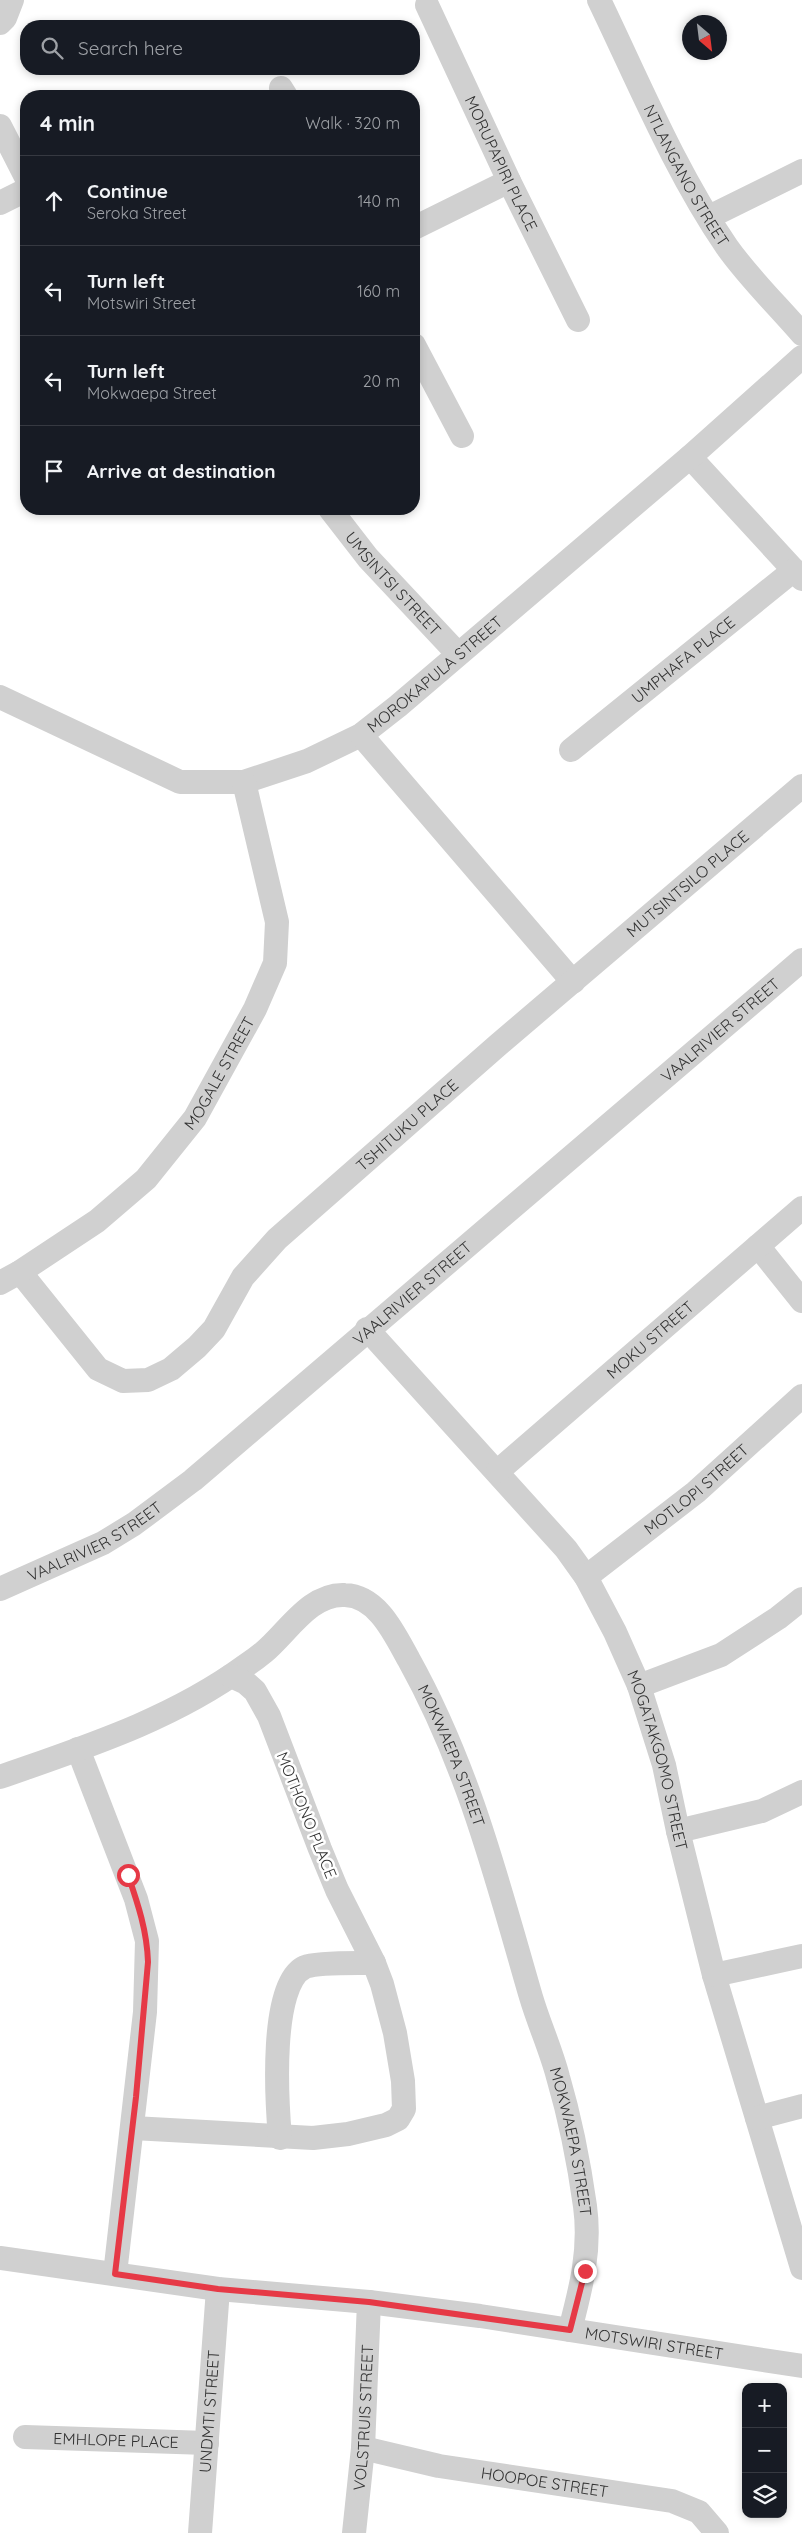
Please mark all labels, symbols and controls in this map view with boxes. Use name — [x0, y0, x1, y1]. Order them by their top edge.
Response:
north arrow — [682, 15, 727, 60]
search box — [20, 20, 420, 75]
icon: search — [38, 34, 66, 62]
text: Search here — [78, 36, 183, 60]
street label: MORUPAPIRI PLACE — [461, 93, 542, 234]
street label: NTLANGANO STREET — [640, 101, 734, 250]
text: 4 min — [40, 110, 95, 136]
text: Walk · 320 m — [305, 113, 400, 133]
text: Continue — [87, 179, 168, 203]
icon: ahead — [40, 187, 68, 215]
text: 140 m — [357, 191, 400, 211]
text: Seroka Street — [87, 203, 187, 223]
text: Turn left — [87, 269, 165, 293]
icon: left — [40, 277, 68, 305]
text: 160 m — [357, 281, 400, 301]
text: Motswiri Street — [87, 293, 196, 313]
text: Turn left — [87, 359, 165, 383]
icon: left — [40, 367, 68, 395]
text: 20 m — [363, 371, 400, 391]
text: Mokwaepa Street — [87, 383, 217, 403]
icon: arrive — [40, 457, 68, 485]
text: Arrive at destination — [87, 459, 276, 483]
street label: UMSINTSI STREET — [341, 528, 446, 640]
street label: MOROKAPULA STREET — [363, 611, 507, 737]
street label: UMPHAFA PLACE — [627, 612, 739, 707]
street label: MUTSINTSILO PLACE — [622, 826, 753, 941]
street label: VAALRIVIER STREET — [657, 973, 784, 1086]
street label: MOGALE STREET — [180, 1013, 259, 1134]
street label: TSHITUKU PLACE — [352, 1075, 462, 1175]
street label: VAALRIVIER STREET — [349, 1236, 476, 1349]
street label: MOKU STREET — [602, 1296, 698, 1383]
street label: MOTLOPI STREET — [640, 1439, 753, 1539]
street label: VAALRIVIER STREET — [24, 1497, 166, 1586]
street label: MOGATAKGOMO STREET — [623, 1667, 693, 1853]
street label: MOKWAEPA STREET — [414, 1681, 490, 1829]
street label: MOTHONO PLACE — [272, 1749, 342, 1881]
route start — [117, 1864, 140, 1887]
street label: MOKWAEPA STREET — [546, 2065, 596, 2217]
route end — [574, 2260, 597, 2283]
street label: MOTSWIRI STREET — [584, 2322, 725, 2364]
street label: VOLSTRUIS STREET — [349, 2344, 377, 2492]
street label: UNDMTI STREET — [194, 2349, 224, 2473]
map controls — [742, 2383, 787, 2518]
button: + — [742, 2383, 787, 2428]
street label: EMHLOPE PLACE — [53, 2428, 179, 2452]
button: − — [742, 2428, 787, 2473]
street label: HOOPOE STREET — [480, 2462, 610, 2501]
button: layers — [742, 2473, 787, 2518]

